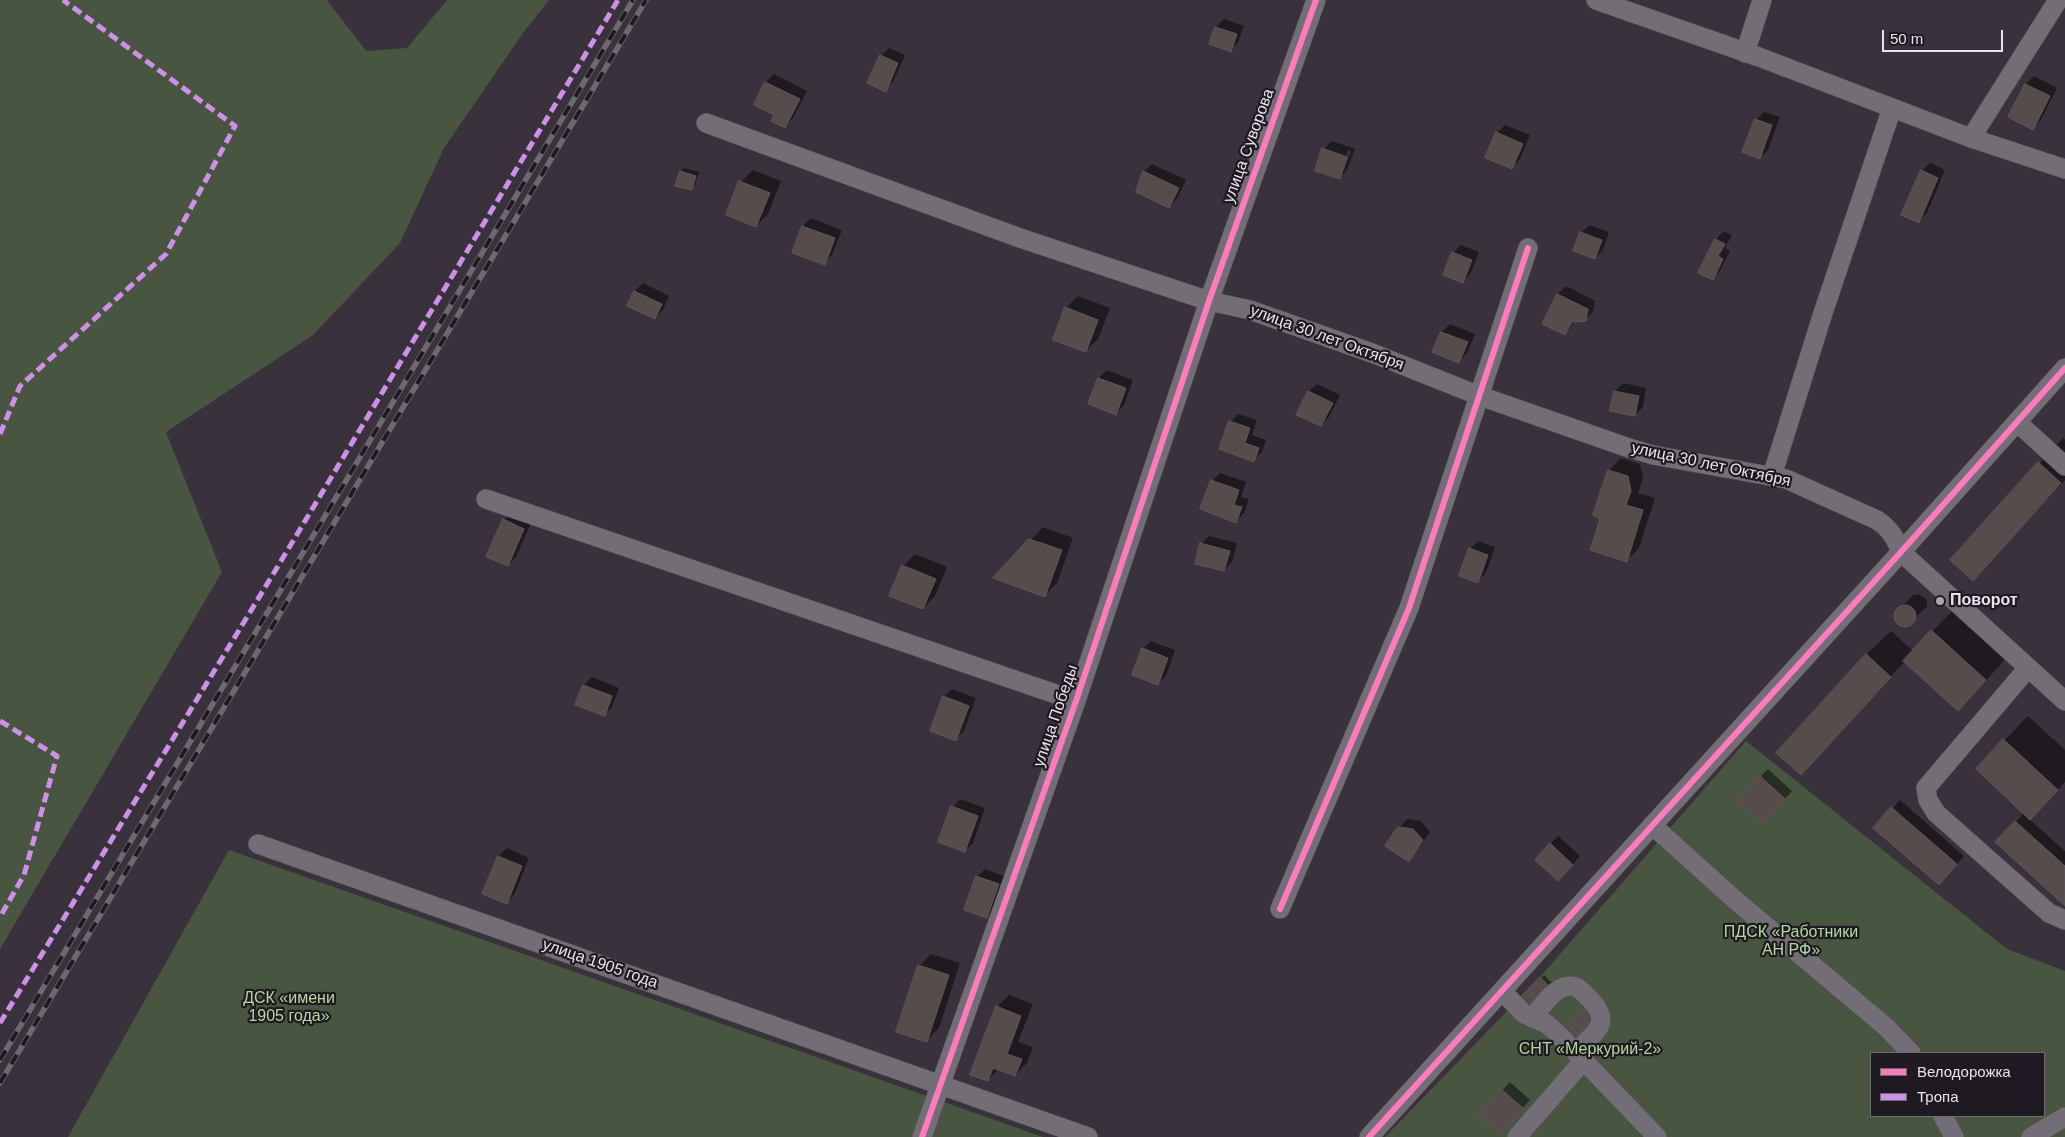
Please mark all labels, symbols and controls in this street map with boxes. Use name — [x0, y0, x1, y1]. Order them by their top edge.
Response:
scale bar — [1885, 20, 2006, 52]
text: 50 m — [1890, 30, 1923, 47]
street label: улица Суворова — [1219, 86, 1279, 206]
street label: улица 30 лет Октября — [1247, 301, 1407, 375]
street label: улица 30 лет Октября — [1630, 439, 1792, 491]
place label: Поворот — [1950, 591, 2018, 611]
marker: Поворот — [1934, 595, 1946, 607]
street label: улица Победы — [1029, 662, 1083, 770]
park label: ПДСК «Работники АН РФ» — [1724, 923, 1858, 961]
street label: улица 1905 года — [540, 935, 660, 993]
park label: ДСК «имени 1905 года» — [243, 989, 335, 1027]
park label: СНТ «Меркурий-2» — [1519, 1040, 1661, 1060]
legend — [1870, 1052, 2045, 1117]
text: Велодорожка — [1917, 1063, 2011, 1080]
text: Тропа — [1917, 1088, 1958, 1105]

